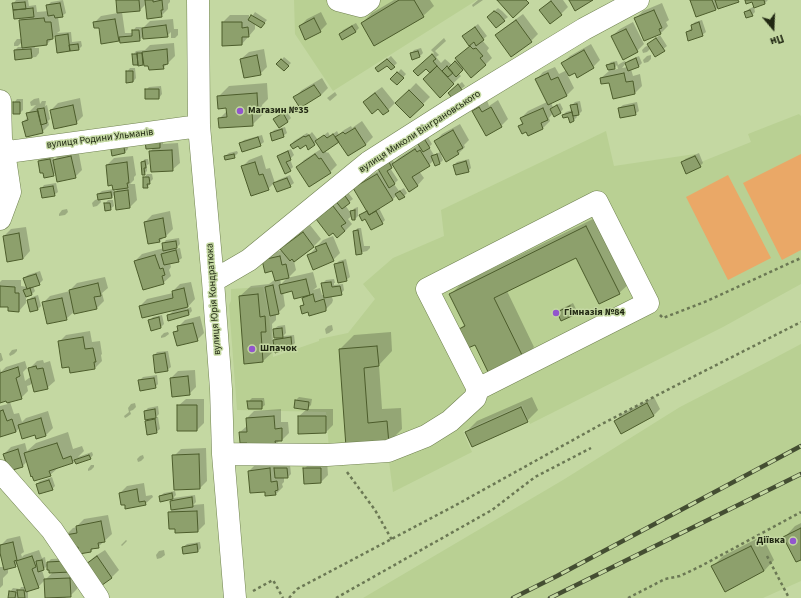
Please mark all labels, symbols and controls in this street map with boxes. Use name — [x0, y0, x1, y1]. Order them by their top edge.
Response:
north arrow — [753, 8, 793, 48]
text: Пн — [768, 30, 786, 49]
street label: вулиця Миколи Вінграновського — [357, 88, 483, 176]
place label: Магазин №35 — [248, 105, 309, 117]
marker: Магазин №35 — [235, 106, 245, 116]
street label: вулиця Родини Ульманів — [46, 126, 154, 152]
street label: вулиця Юрія Кондратюка — [204, 243, 224, 355]
place label: Гімназія №84 — [564, 307, 625, 319]
marker: Гімназія №84 — [551, 308, 561, 318]
place label: Шпачок — [260, 343, 297, 355]
marker: Шпачок — [247, 344, 257, 354]
place label: Діївка — [756, 535, 785, 547]
marker: Діївка — [788, 536, 798, 546]

